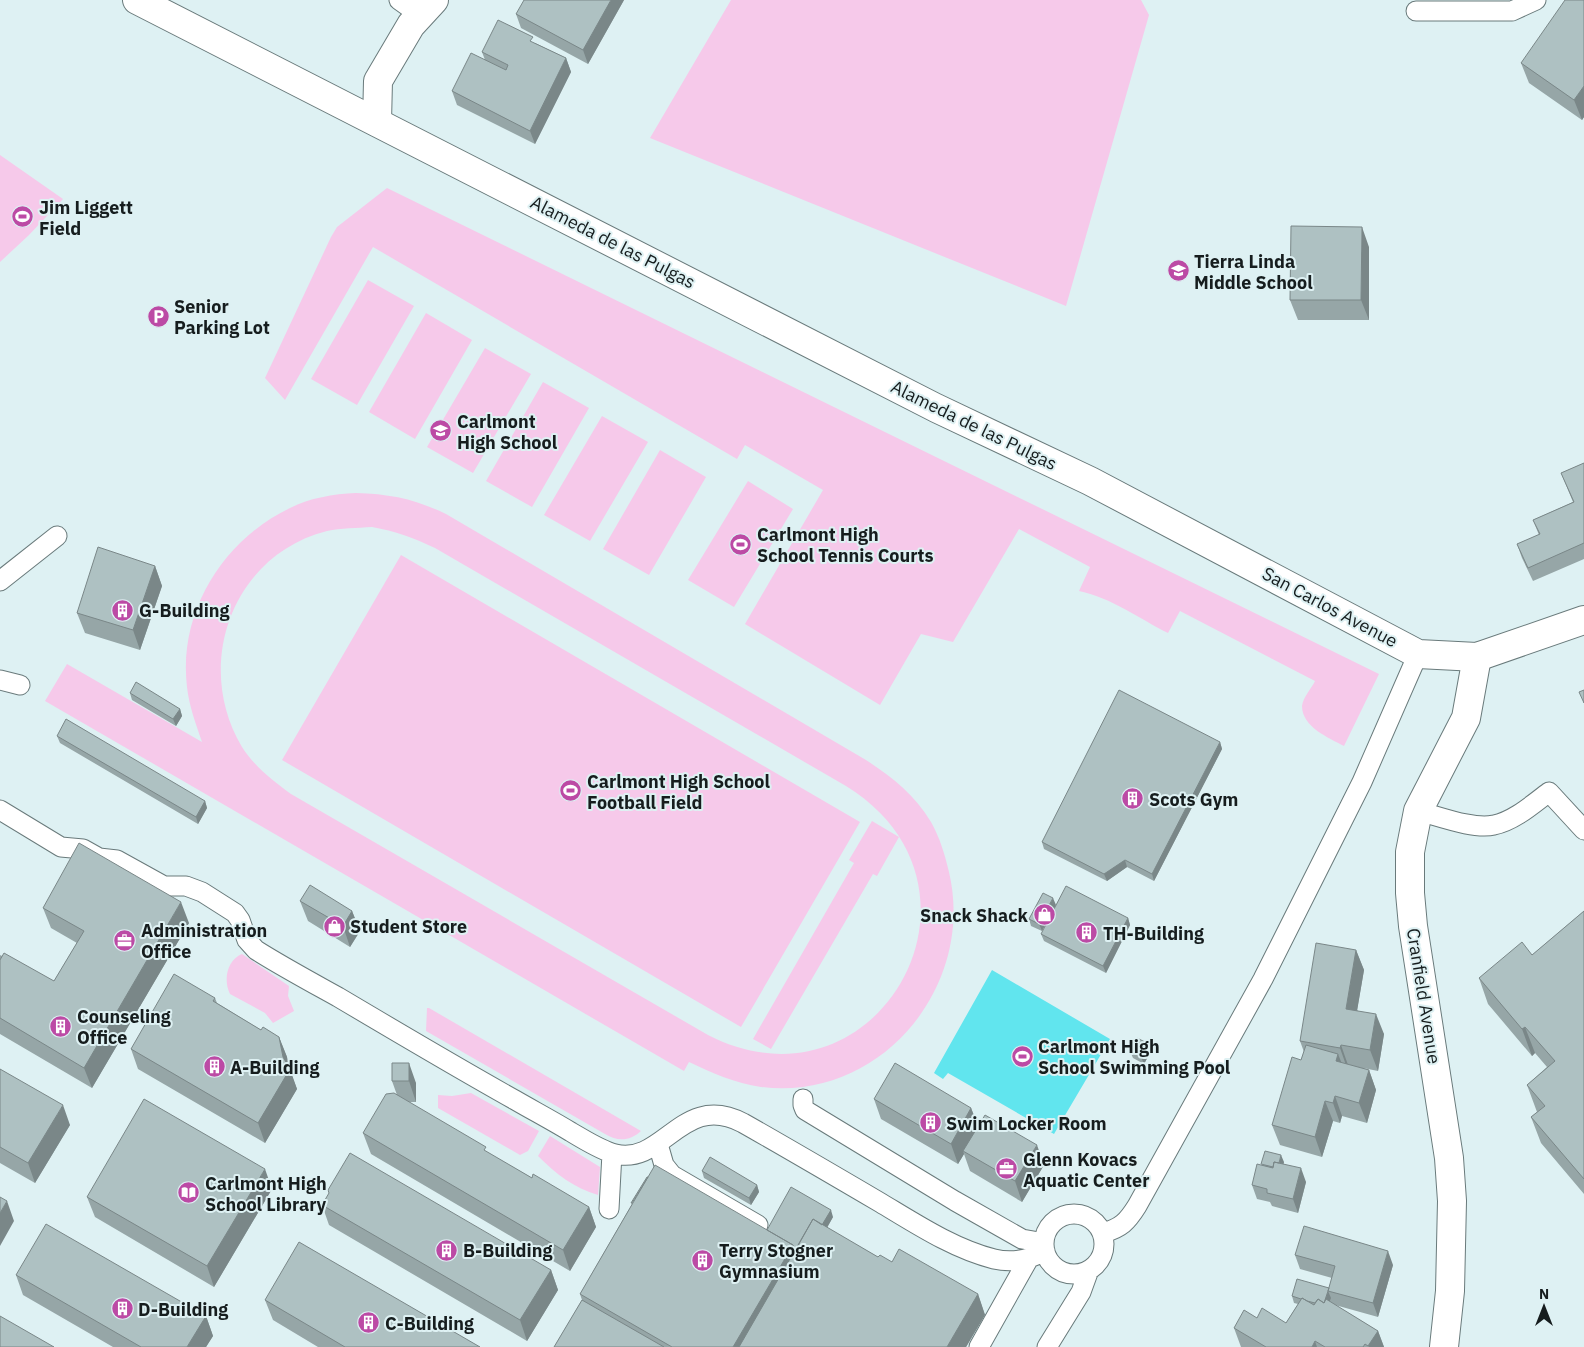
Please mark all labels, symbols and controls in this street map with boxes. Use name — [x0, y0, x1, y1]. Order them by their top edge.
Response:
street label: Alameda de las Pulgas — [527, 190, 699, 294]
place label: Jim Liggett Field — [39, 196, 133, 240]
sports icon: Jim Liggett Field — [11, 205, 35, 229]
place label: Tierra Linda Middle School — [1194, 250, 1313, 294]
school or university icon: Tierra Linda Middle School — [1166, 259, 1190, 283]
place label: Senior Parking Lot — [174, 295, 270, 339]
parking icon: Senior Parking Lot — [146, 304, 170, 328]
street label: Alameda de las Pulgas — [887, 375, 1061, 475]
place label: Carlmont High School — [457, 410, 558, 454]
school or university icon: Carlmont High School — [429, 419, 453, 443]
place label: Carlmont High School Tennis Courts — [757, 523, 934, 567]
sports icon: Carlmont High School Tennis Courts — [729, 532, 753, 556]
street label: San Carlos Avenue — [1258, 562, 1402, 652]
building icon: G-Building — [111, 598, 135, 622]
place label: G-Building — [139, 599, 230, 622]
place label: Carlmont High School Football Field — [587, 770, 770, 814]
sports icon: Carlmont High School Football Field — [559, 779, 583, 803]
building icon: Scots Gym — [1121, 787, 1145, 811]
place label: Scots Gym — [1149, 788, 1238, 811]
shop icon: Snack Shack — [1032, 903, 1056, 927]
place label: Snack Shack — [920, 904, 1029, 927]
shop icon: Student Store — [322, 914, 346, 938]
place label: Student Store — [350, 915, 467, 938]
place label: Administration Office — [141, 919, 267, 963]
building icon: TH-Building — [1075, 921, 1099, 945]
place label: TH-Building — [1103, 922, 1204, 945]
street label: Cranfield Avenue — [1402, 926, 1446, 1066]
office icon: Administration Office — [113, 928, 137, 952]
place label: Counseling Office — [77, 1005, 171, 1049]
building icon: Counseling Office — [49, 1014, 73, 1038]
place label: Carlmont High School Swimming Pool — [1038, 1035, 1231, 1079]
sports icon: Carlmont High School Swimming Pool — [1010, 1044, 1034, 1068]
building icon: A-Building — [202, 1055, 226, 1079]
place label: A-Building — [230, 1056, 319, 1079]
building icon: Swim Locker Room — [918, 1111, 942, 1135]
place label: Swim Locker Room — [946, 1112, 1106, 1135]
place label: Glenn Kovacs Aquatic Center — [1023, 1148, 1150, 1192]
office icon: Glenn Kovacs Aquatic Center — [995, 1157, 1019, 1181]
place label: Carlmont High School Library — [205, 1172, 327, 1216]
library icon: Carlmont High School Library — [177, 1181, 201, 1205]
building icon: B-Building — [435, 1238, 459, 1262]
place label: B-Building — [463, 1239, 552, 1262]
place label: Terry Stogner Gymnasium — [719, 1239, 833, 1283]
building icon: Terry Stogner Gymnasium — [691, 1248, 715, 1272]
north arrow — [1519, 1282, 1569, 1332]
text: N — [1539, 1285, 1549, 1303]
building icon: D-Building — [110, 1297, 134, 1321]
place label: D-Building — [138, 1298, 228, 1321]
building icon: C-Building — [357, 1311, 381, 1335]
place label: C-Building — [385, 1312, 474, 1335]

